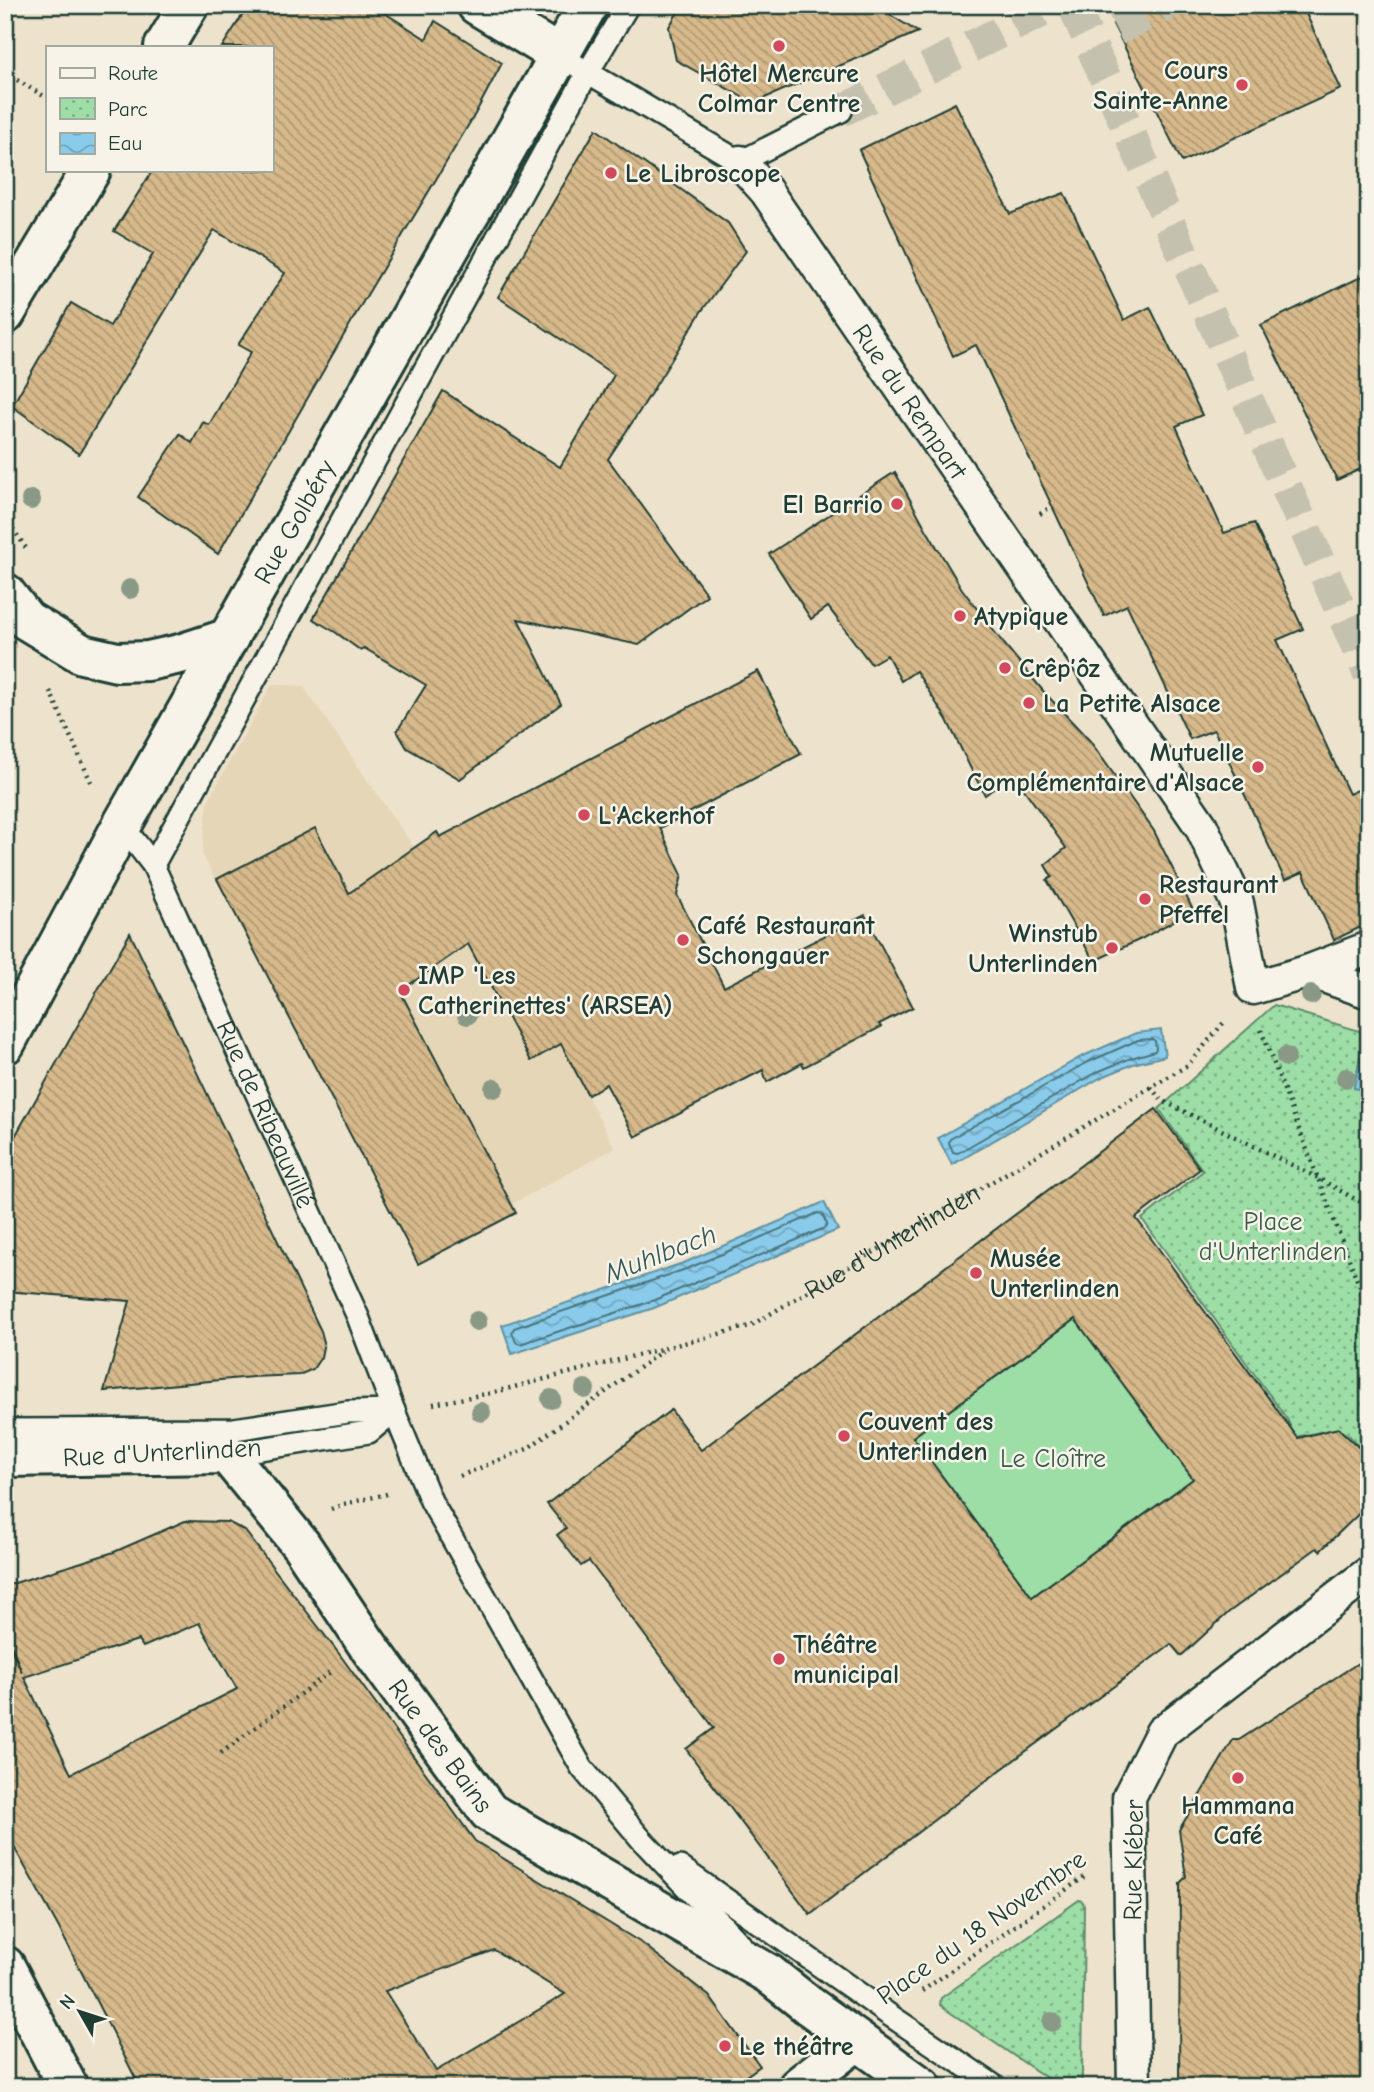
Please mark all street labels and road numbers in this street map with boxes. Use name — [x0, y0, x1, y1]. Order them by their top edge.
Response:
street label: Rue du Rempart — [846, 319, 974, 486]
street label: Rue Golbéry — [248, 455, 342, 590]
street label: Rue de Ribeauvillé — [210, 1016, 320, 1213]
street label: Rue d'Unterlinden — [799, 1178, 986, 1306]
street label: Rue d'Unterlinden — [62, 1433, 262, 1473]
street label: Rue des Bains — [382, 1674, 498, 1819]
street label: Rue Kléber — [1118, 1799, 1150, 1921]
street label: Place du 18 Novembre — [871, 1844, 1092, 2011]

